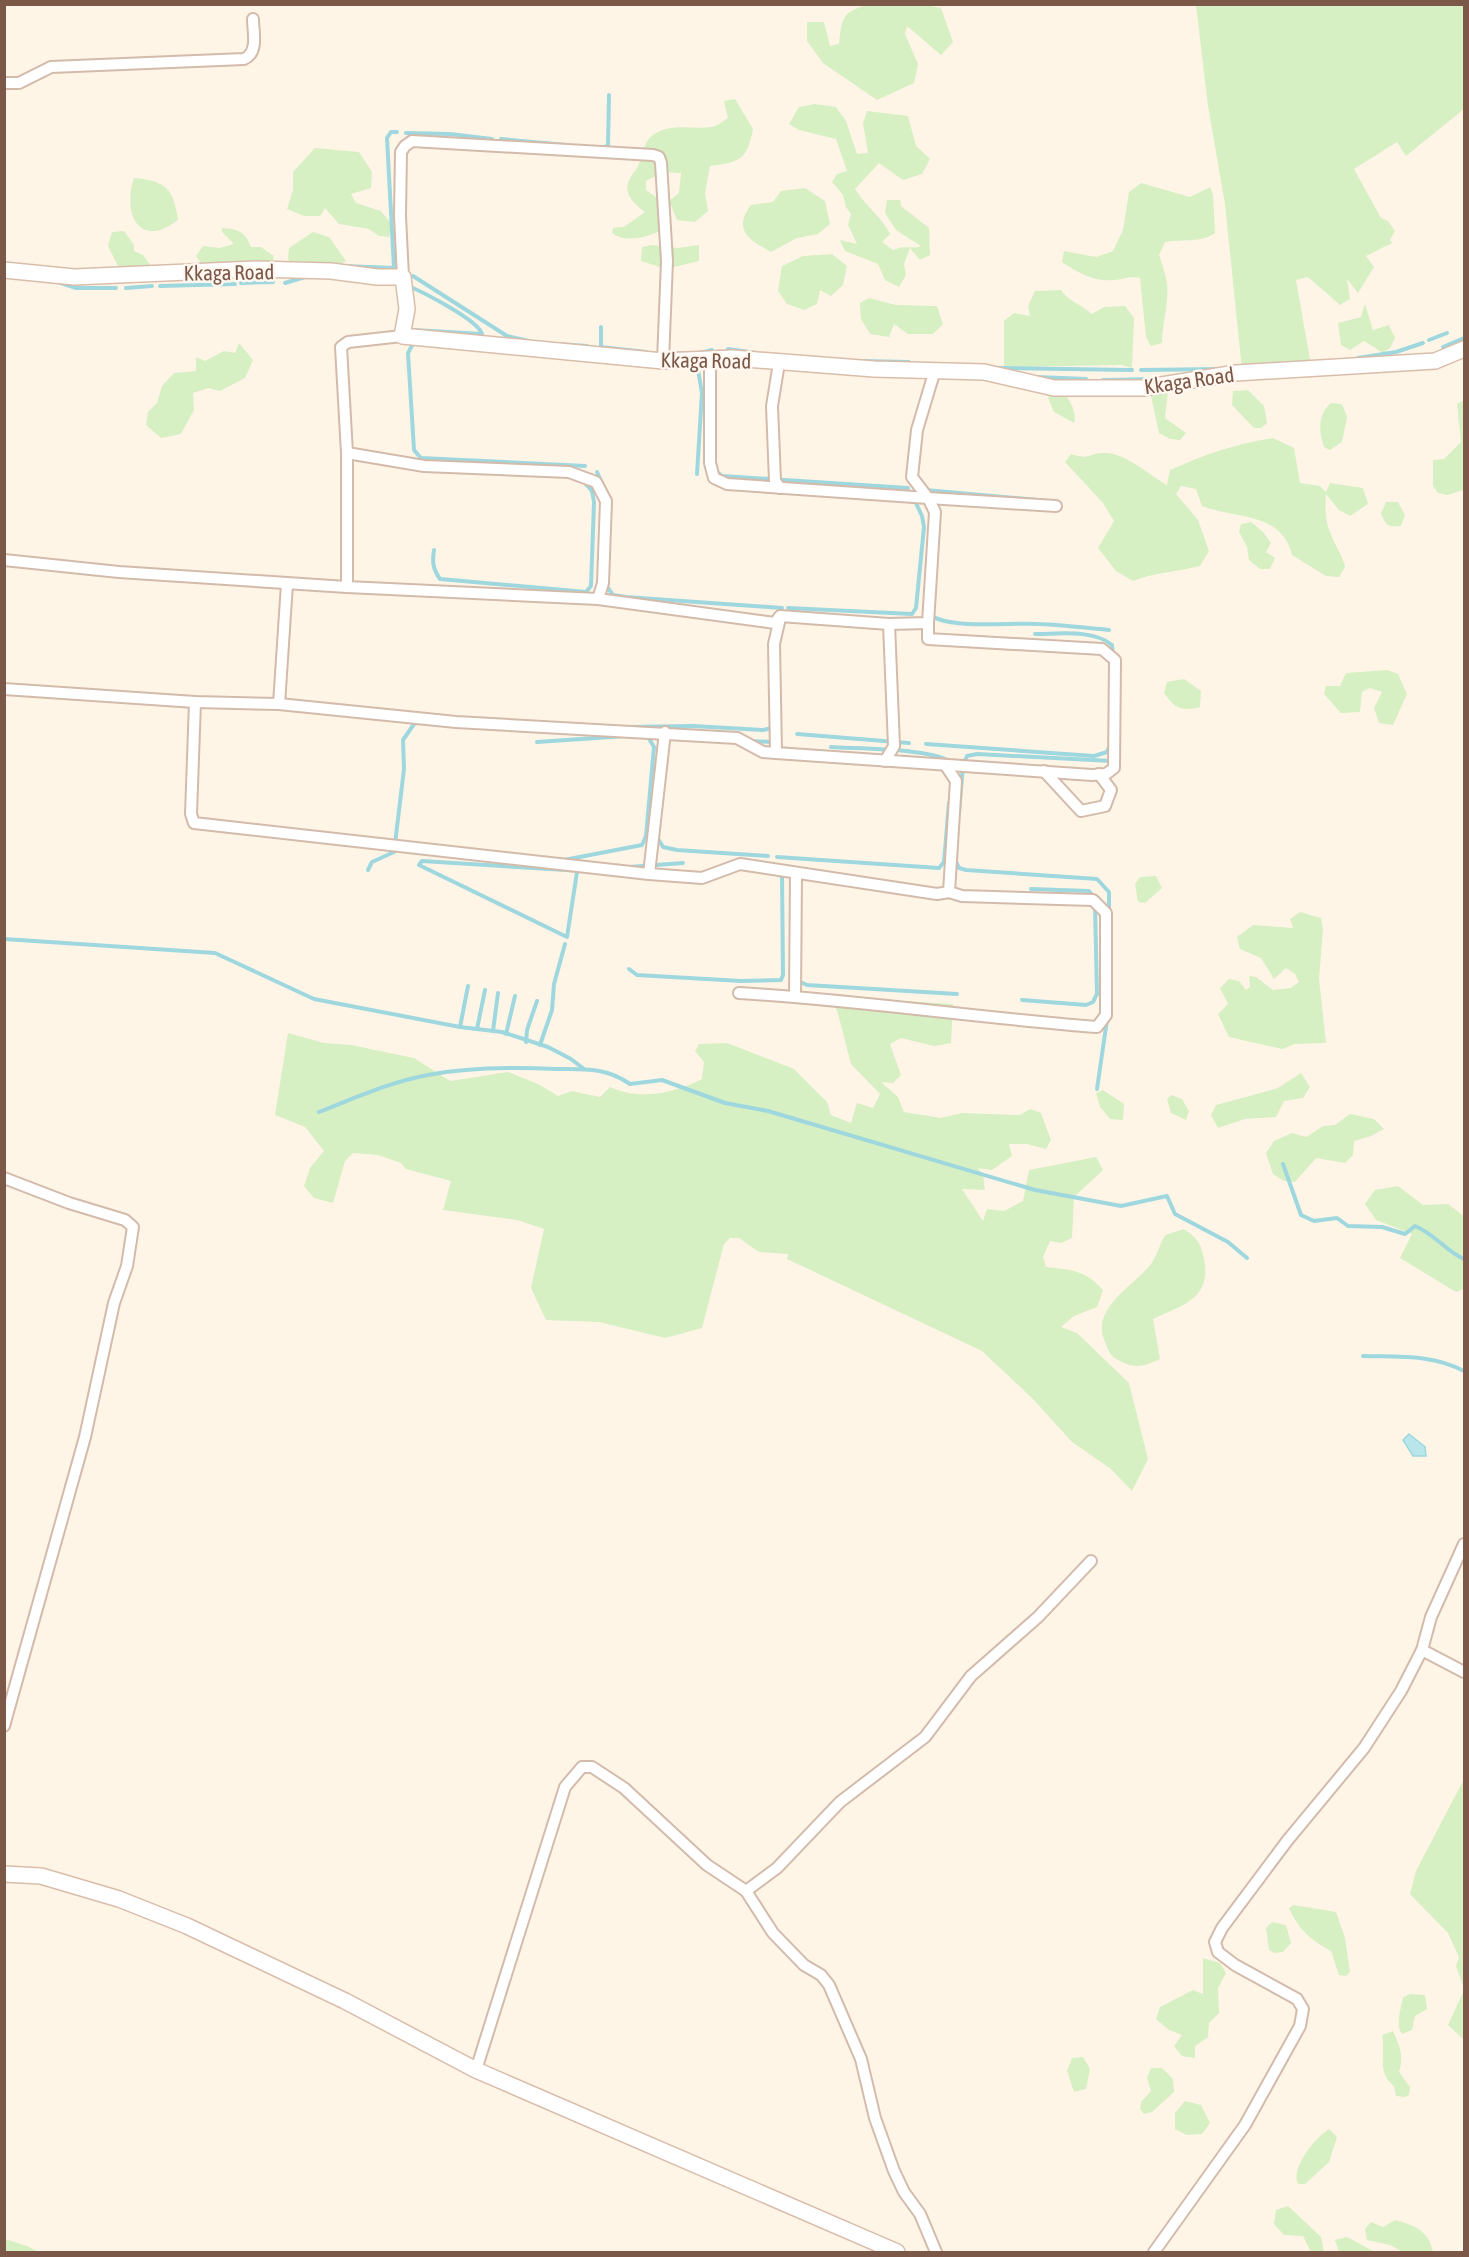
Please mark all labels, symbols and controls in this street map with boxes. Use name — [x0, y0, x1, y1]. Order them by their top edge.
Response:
street label: Kkaga Road — [183, 259, 275, 285]
street label: Kkaga Road — [660, 347, 752, 373]
street label: Kkaga Road — [1142, 362, 1236, 398]

